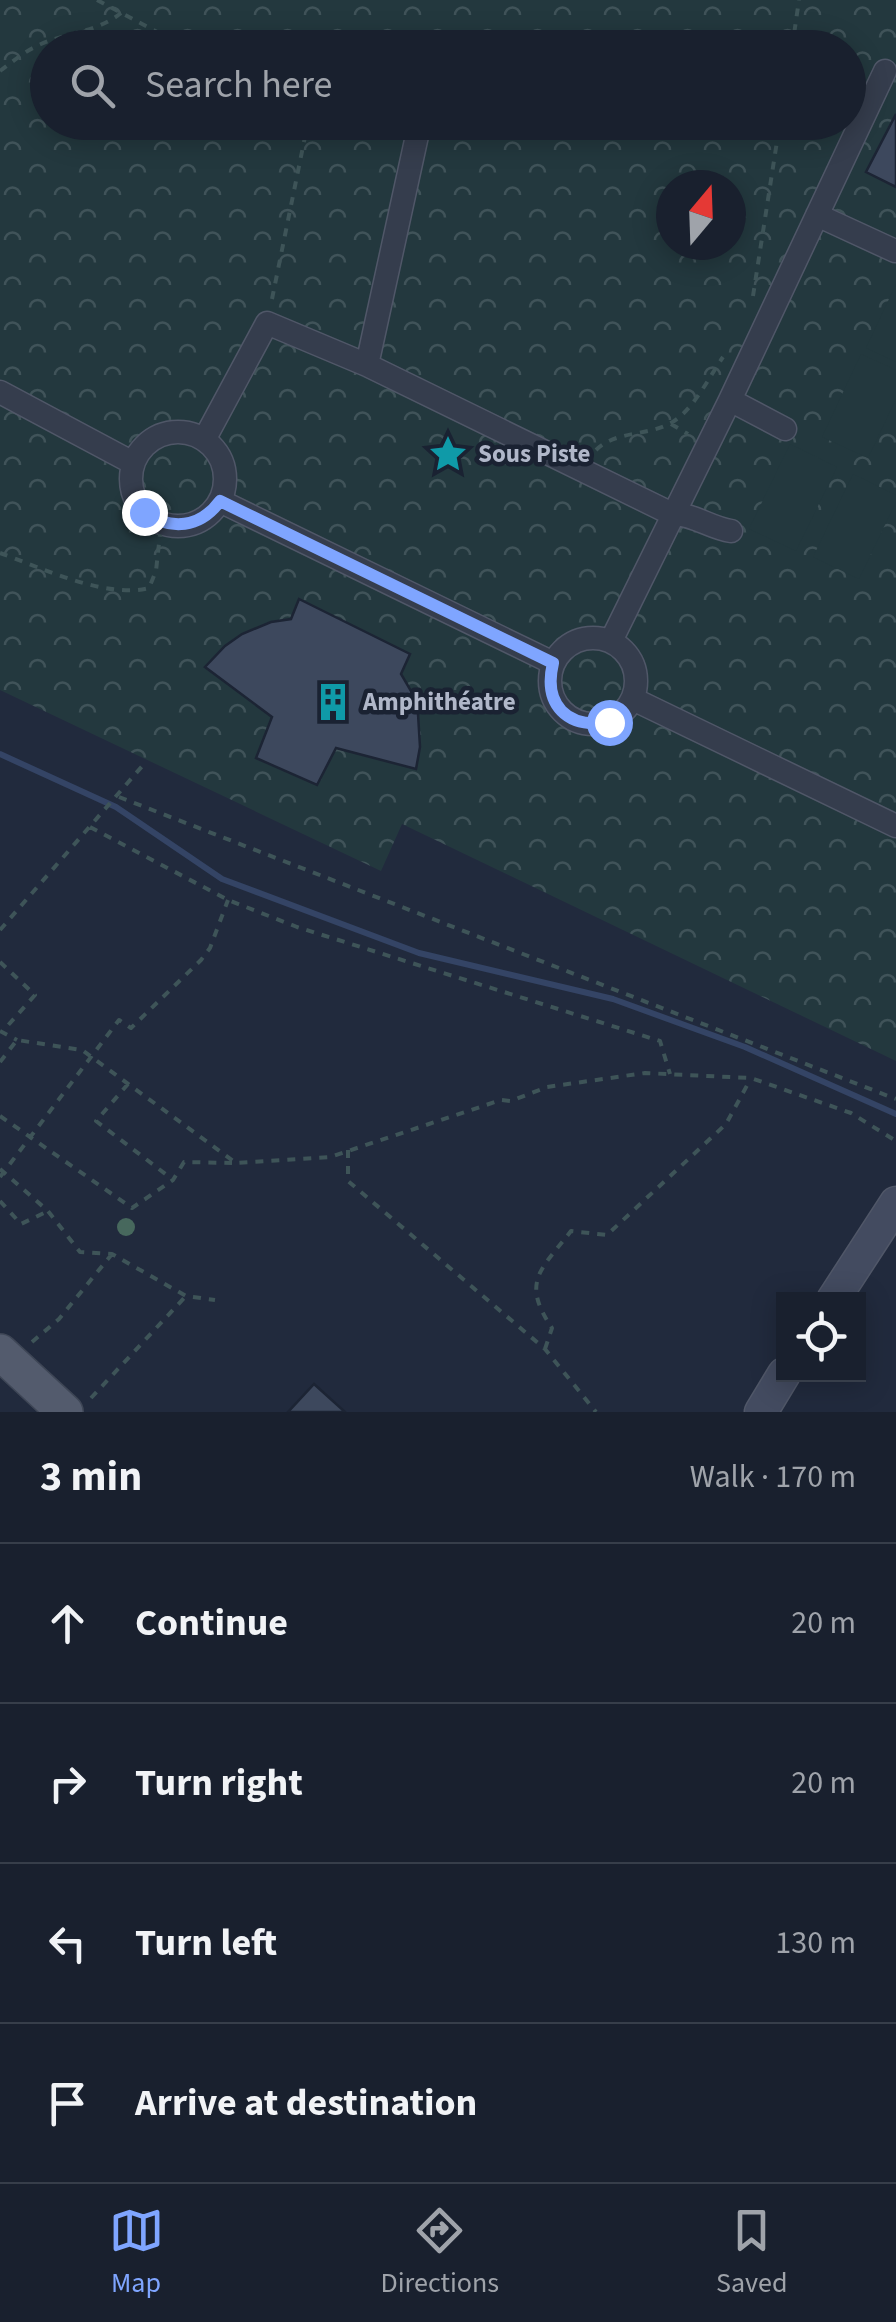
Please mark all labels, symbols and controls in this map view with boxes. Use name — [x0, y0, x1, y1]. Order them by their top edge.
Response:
search box — [30, 30, 866, 140]
icon: search — [65, 58, 120, 113]
text: Search here — [145, 58, 332, 112]
north arrow — [656, 170, 746, 260]
place icon: Sous Piste — [427, 433, 469, 475]
place label: Sous Piste — [478, 436, 591, 472]
route end — [122, 490, 168, 536]
building icon: Amphithéatre — [312, 681, 354, 723]
place label: Amphithéatre — [362, 684, 516, 720]
route start — [587, 700, 633, 746]
map controls — [776, 1292, 866, 1382]
button: locate — [776, 1292, 866, 1382]
text: 3 min — [40, 1447, 142, 1507]
text: Walk · 170 m — [690, 1454, 856, 1500]
icon: ahead — [40, 1596, 95, 1651]
text: Continue — [135, 1596, 288, 1650]
text: 20 m — [791, 1600, 856, 1646]
icon: right — [40, 1756, 95, 1811]
text: Turn right — [135, 1756, 303, 1810]
text: 20 m — [791, 1760, 856, 1806]
icon: left — [40, 1916, 95, 1971]
text: Turn left — [135, 1916, 277, 1970]
text: 130 m — [775, 1920, 856, 1966]
icon: arrive — [40, 2076, 95, 2131]
text: Arrive at destination — [135, 2076, 477, 2130]
tab: Map — [109, 2203, 164, 2303]
tab: Directions — [381, 2203, 499, 2303]
tab: Saved — [716, 2203, 787, 2303]

